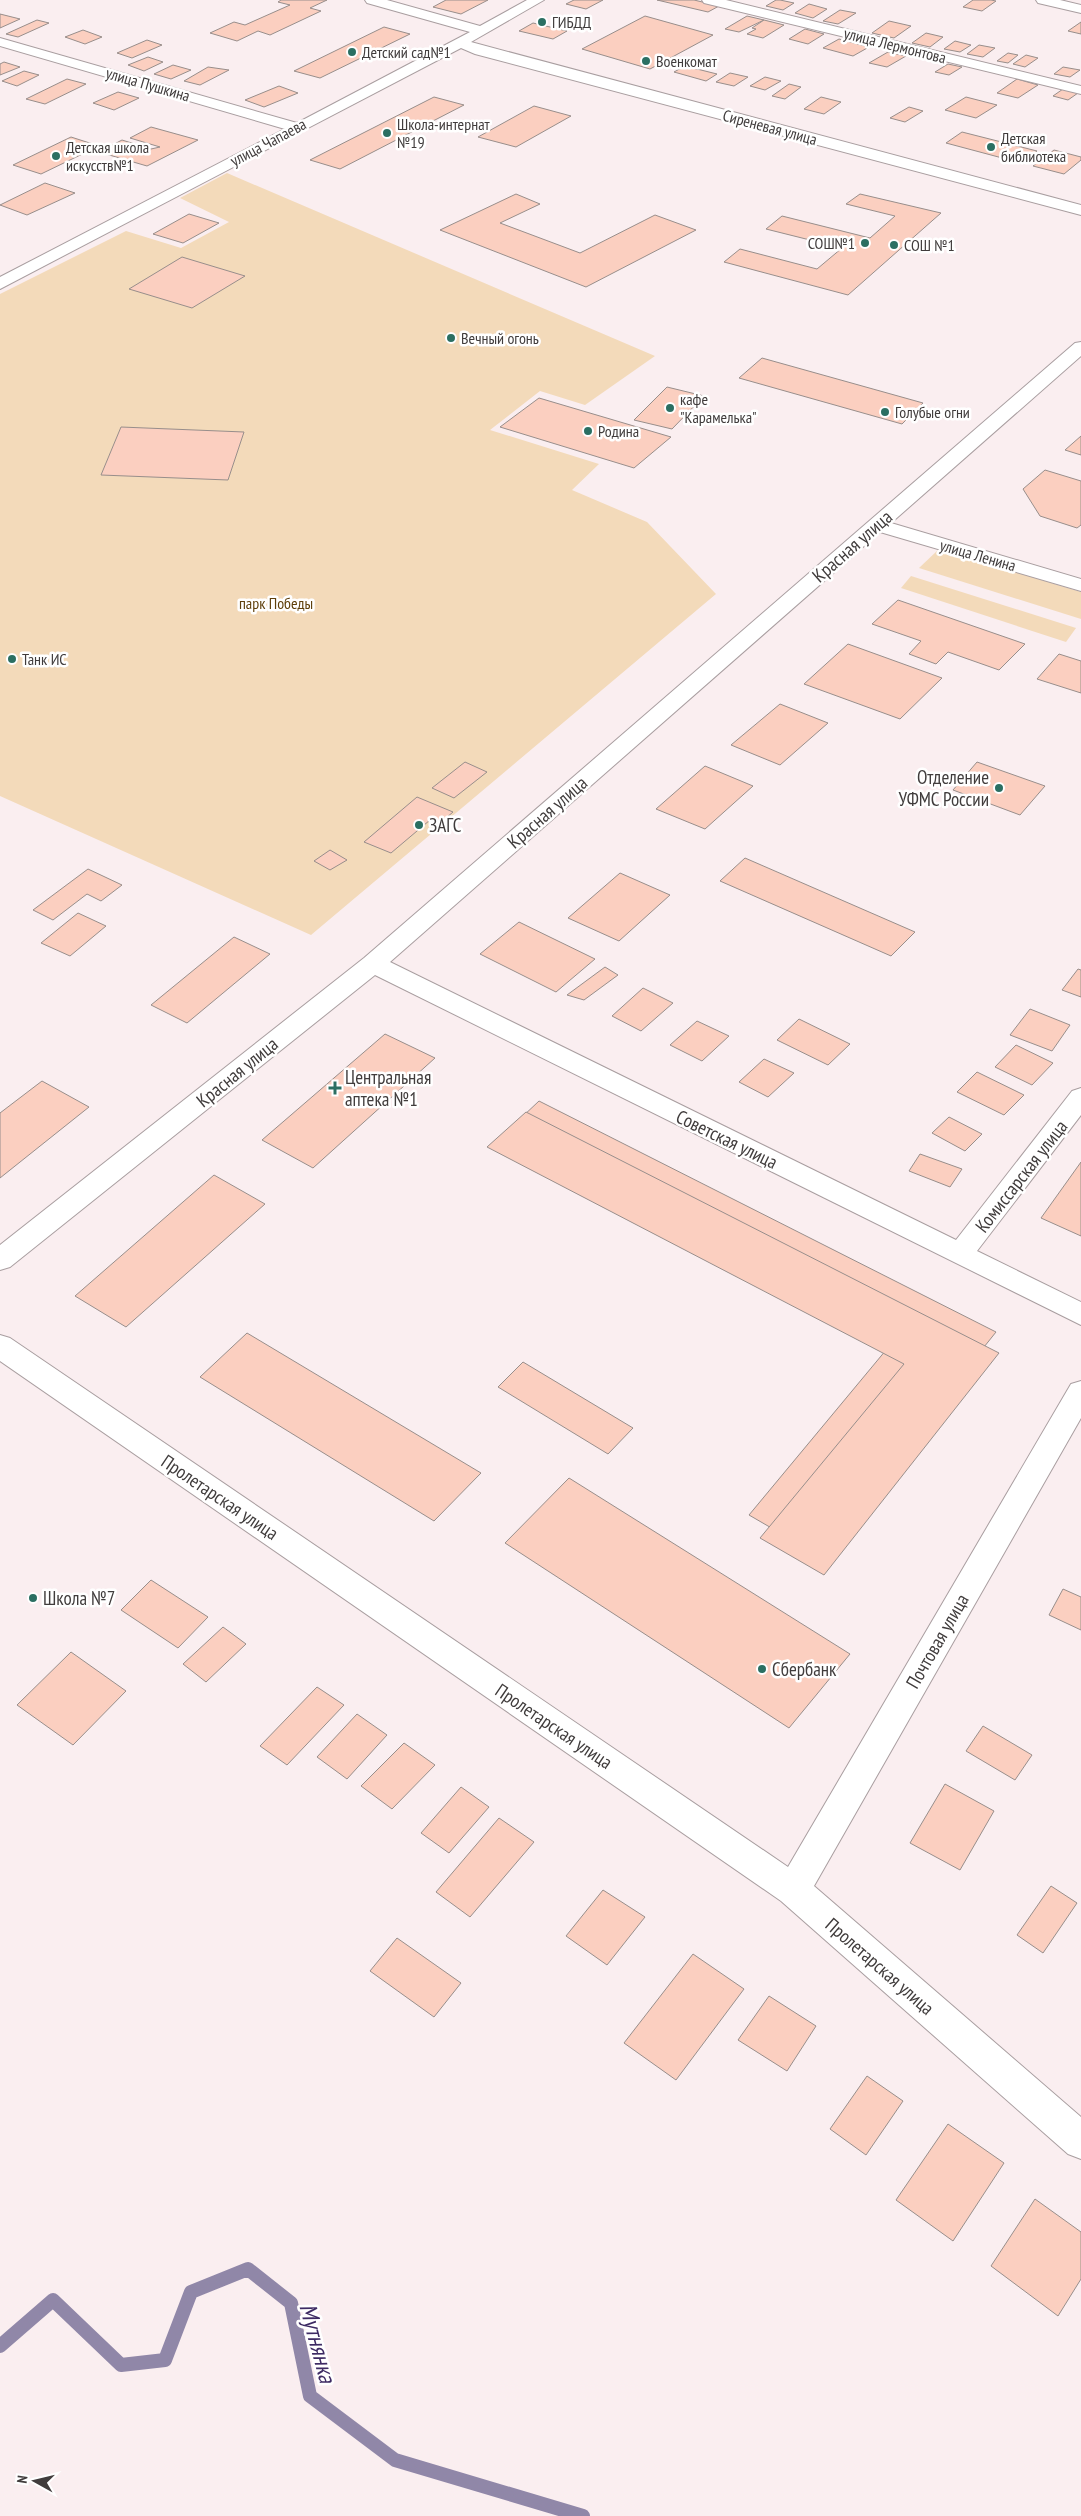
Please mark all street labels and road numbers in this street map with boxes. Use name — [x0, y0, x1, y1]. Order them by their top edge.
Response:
street label: улица Лермонтова — [842, 23, 948, 67]
street label: улица Пушкина — [104, 62, 192, 106]
street label: Сиреневая улица — [721, 105, 819, 149]
street label: улица Чапаева — [227, 114, 309, 170]
street label: Красная улица — [807, 505, 897, 587]
street label: улица Ленина — [938, 535, 1018, 575]
street label: Красная улица — [502, 771, 592, 853]
street label: Красная улица — [191, 1032, 283, 1112]
street label: Советская улица — [672, 1104, 782, 1174]
street label: Комиссарская улица — [970, 1115, 1072, 1237]
street label: Пролетарская улица — [157, 1449, 283, 1545]
street label: Почтовая улица — [900, 1589, 974, 1693]
street label: Пролетарская улица — [491, 1678, 617, 1774]
street label: Пролетарская улица — [821, 1912, 939, 2020]

